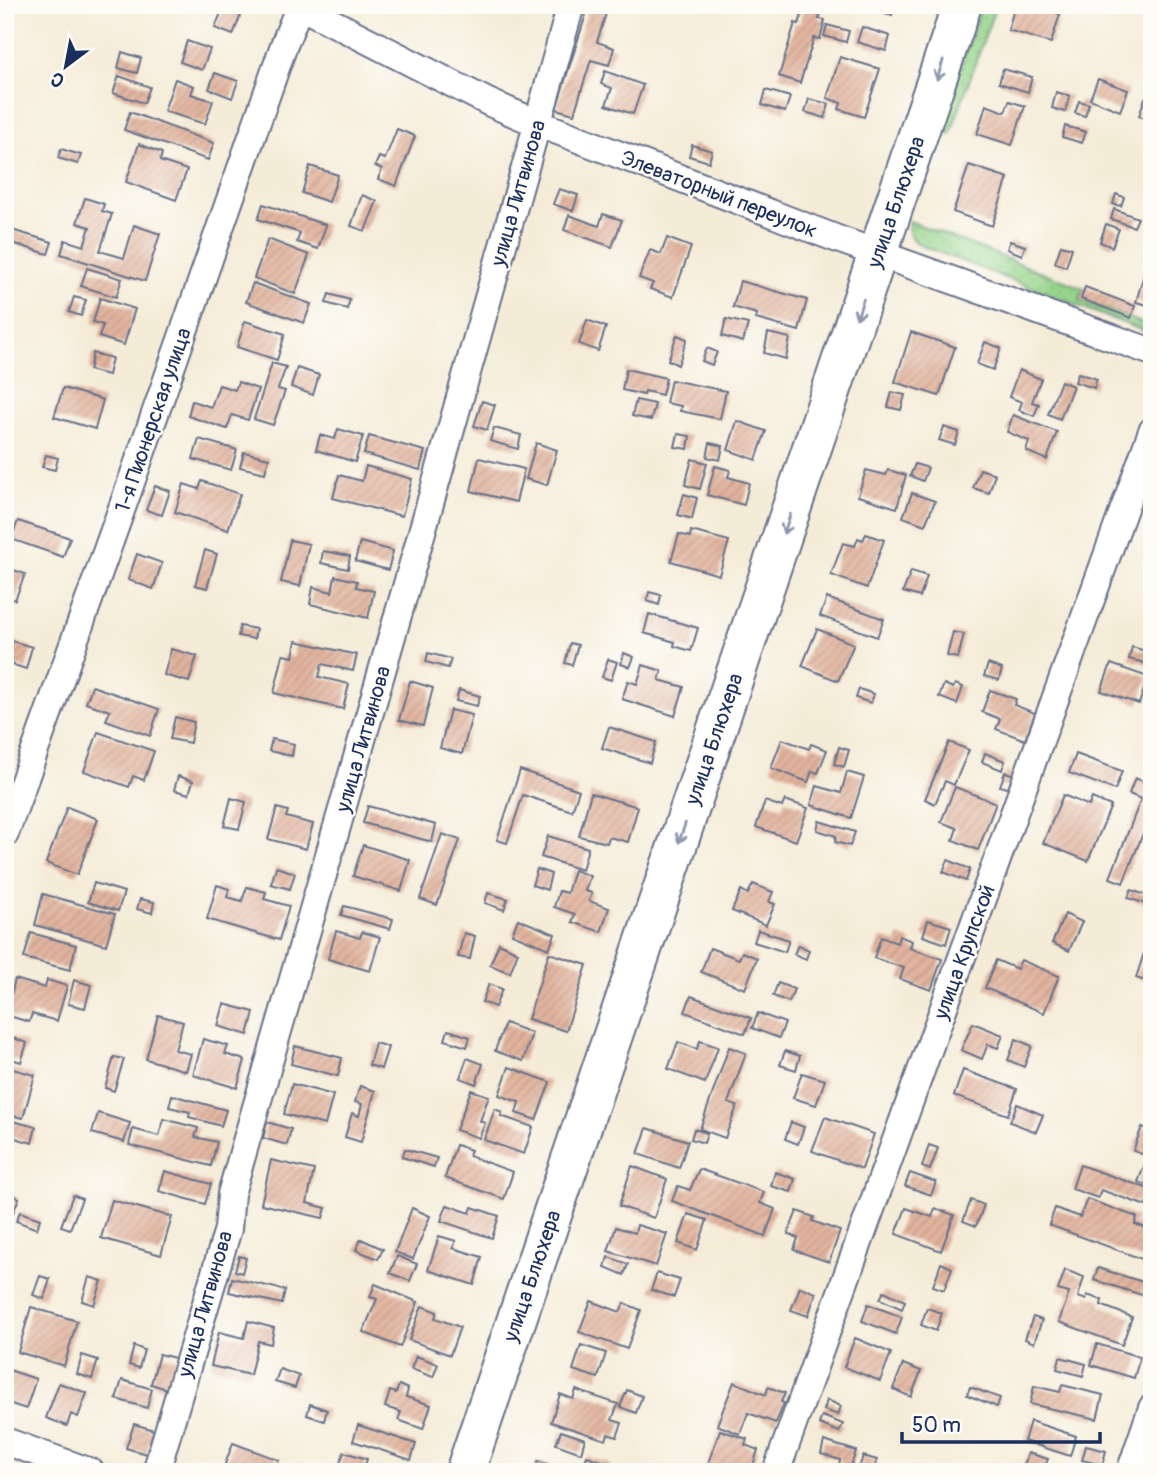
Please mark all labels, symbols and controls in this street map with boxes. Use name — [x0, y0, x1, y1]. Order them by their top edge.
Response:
north arrow — [32, 32, 102, 102]
one-way arrow — [933, 59, 946, 81]
text: С — [46, 66, 69, 93]
street label: улица Литвинова — [484, 117, 552, 270]
street label: улица Блюхера — [861, 133, 932, 272]
street label: Элеваторный переулок — [617, 145, 821, 244]
one-way arrow — [853, 297, 865, 319]
street label: 1-я Пионерская улица — [109, 324, 198, 516]
one-way arrow — [780, 513, 792, 535]
street label: улица Литвинова — [329, 663, 397, 816]
street label: улица Блюхера — [679, 670, 750, 809]
one-way arrow — [675, 821, 687, 843]
street label: улица Крупской — [927, 881, 1001, 1024]
street label: улица Блюхера — [497, 1207, 568, 1346]
street label: улица Литвинова — [171, 1228, 239, 1381]
scale bar — [902, 1400, 1099, 1444]
text: 50 m — [912, 1412, 961, 1439]

